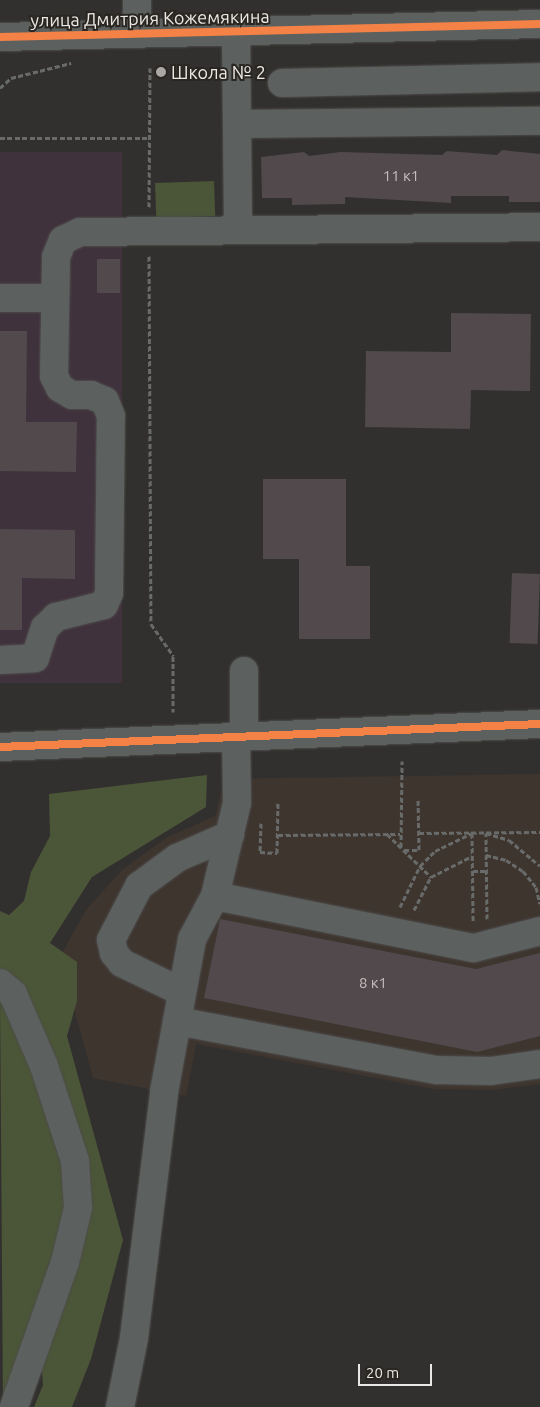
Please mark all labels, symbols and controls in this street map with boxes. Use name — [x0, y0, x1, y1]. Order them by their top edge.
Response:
street label: улица Дмитрия Кожемякина — [30, 5, 270, 31]
place label: Школа № 2 — [171, 61, 266, 83]
marker: Школа № 2 — [155, 66, 167, 78]
house number: 11 к1 — [383, 167, 419, 185]
house number: 8 к1 — [359, 974, 387, 992]
scale bar — [360, 1354, 434, 1386]
text: 20 m — [366, 1364, 399, 1381]

